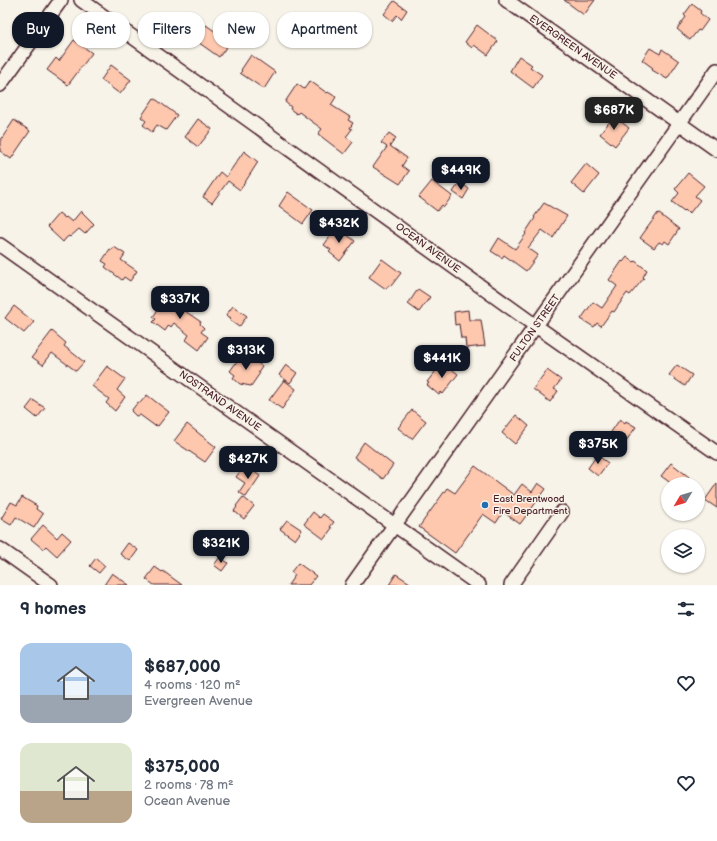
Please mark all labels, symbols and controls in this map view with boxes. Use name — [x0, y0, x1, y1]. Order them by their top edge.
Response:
chip: Buy — [12, 12, 64, 48]
chip: Rent — [72, 12, 130, 48]
chip: Filters — [138, 12, 205, 48]
chip: New — [213, 12, 269, 48]
chip: Apartment — [277, 12, 372, 48]
street label: EVERGREEN AVENUE — [527, 12, 619, 82]
pin: $687K — [586, 97, 642, 131]
text: $687K — [594, 102, 634, 118]
pin: $449K — [433, 157, 489, 191]
text: $449K — [441, 162, 481, 178]
pin: $432K — [311, 210, 367, 244]
text: $432K — [319, 215, 359, 231]
street label: OCEAN AVENUE — [393, 221, 463, 276]
pin: $337K — [152, 286, 208, 320]
text: $337K — [160, 291, 200, 307]
street label: FULTON STREET — [507, 292, 563, 364]
pin: $313K — [218, 337, 274, 371]
text: $313K — [227, 342, 265, 358]
pin: $441K — [414, 345, 470, 379]
text: $441K — [423, 350, 461, 366]
street label: NOSTRAND AVENUE — [177, 368, 264, 434]
pin: $375K — [570, 431, 626, 465]
text: $375K — [578, 436, 618, 452]
pin: $427K — [220, 446, 276, 480]
text: $427K — [228, 451, 268, 467]
north arrow — [661, 477, 705, 521]
map controls — [661, 477, 705, 573]
place label: East Brentwood Fire Department — [493, 493, 568, 517]
marker: East Brentwood Fire Department — [480, 500, 490, 510]
button: layers — [661, 529, 705, 573]
pin: $321K — [193, 530, 249, 564]
text: $321K — [202, 535, 240, 551]
icon: filters — [675, 598, 697, 620]
text: 9 homes — [20, 599, 86, 619]
text: $687,000 — [144, 657, 221, 677]
icon: home — [52, 659, 100, 707]
icon: heart — [675, 672, 697, 694]
text: 4 rooms · 120 m² — [144, 677, 241, 693]
text: Evergreen Avenue — [144, 693, 253, 709]
text: $375,000 — [144, 757, 220, 777]
icon: home — [52, 759, 100, 807]
icon: heart — [675, 772, 697, 794]
text: 2 rooms · 78 m² — [144, 777, 234, 793]
text: Ocean Avenue — [144, 793, 230, 809]

